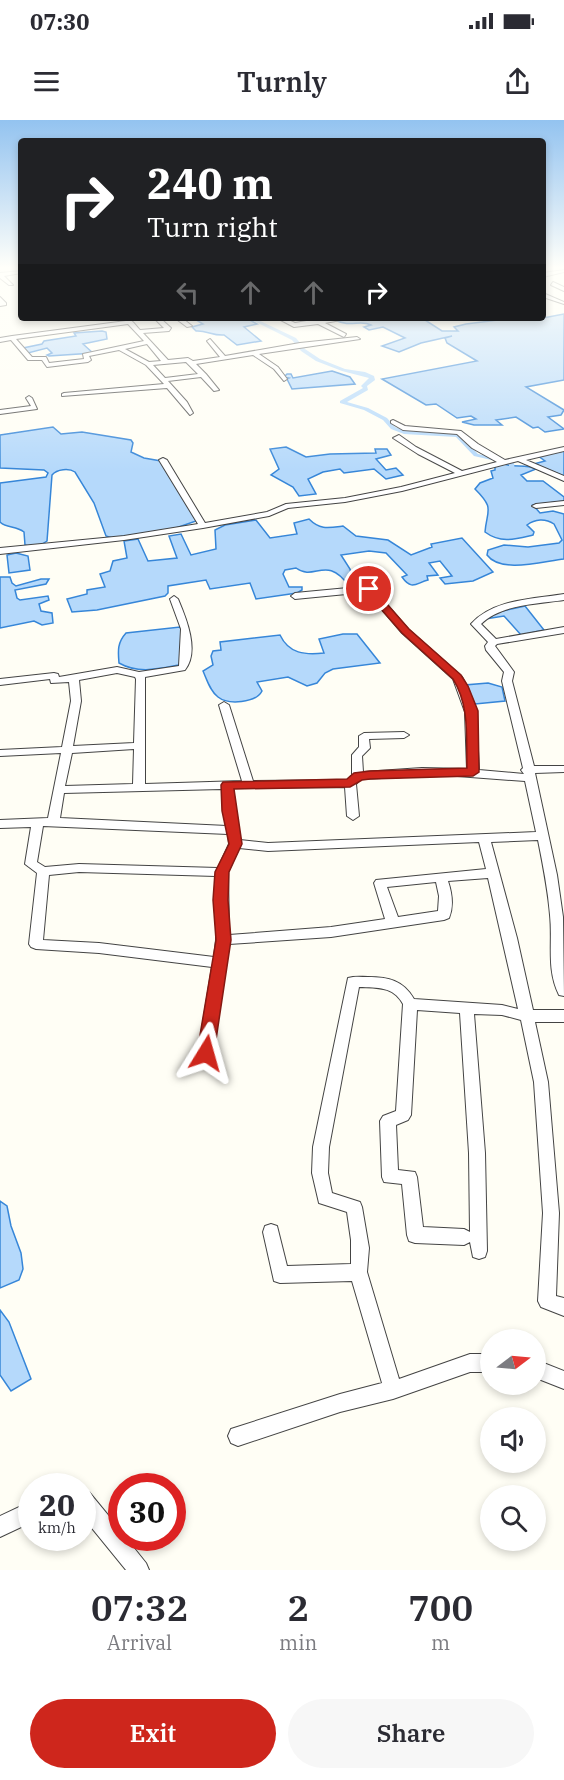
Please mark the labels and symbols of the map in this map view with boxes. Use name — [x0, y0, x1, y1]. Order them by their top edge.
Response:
pin — [343, 563, 394, 614]
position arrow — [174, 1021, 238, 1085]
north arrow — [480, 1329, 546, 1395]
speed limit sign: 30 — [108, 1473, 186, 1551]

